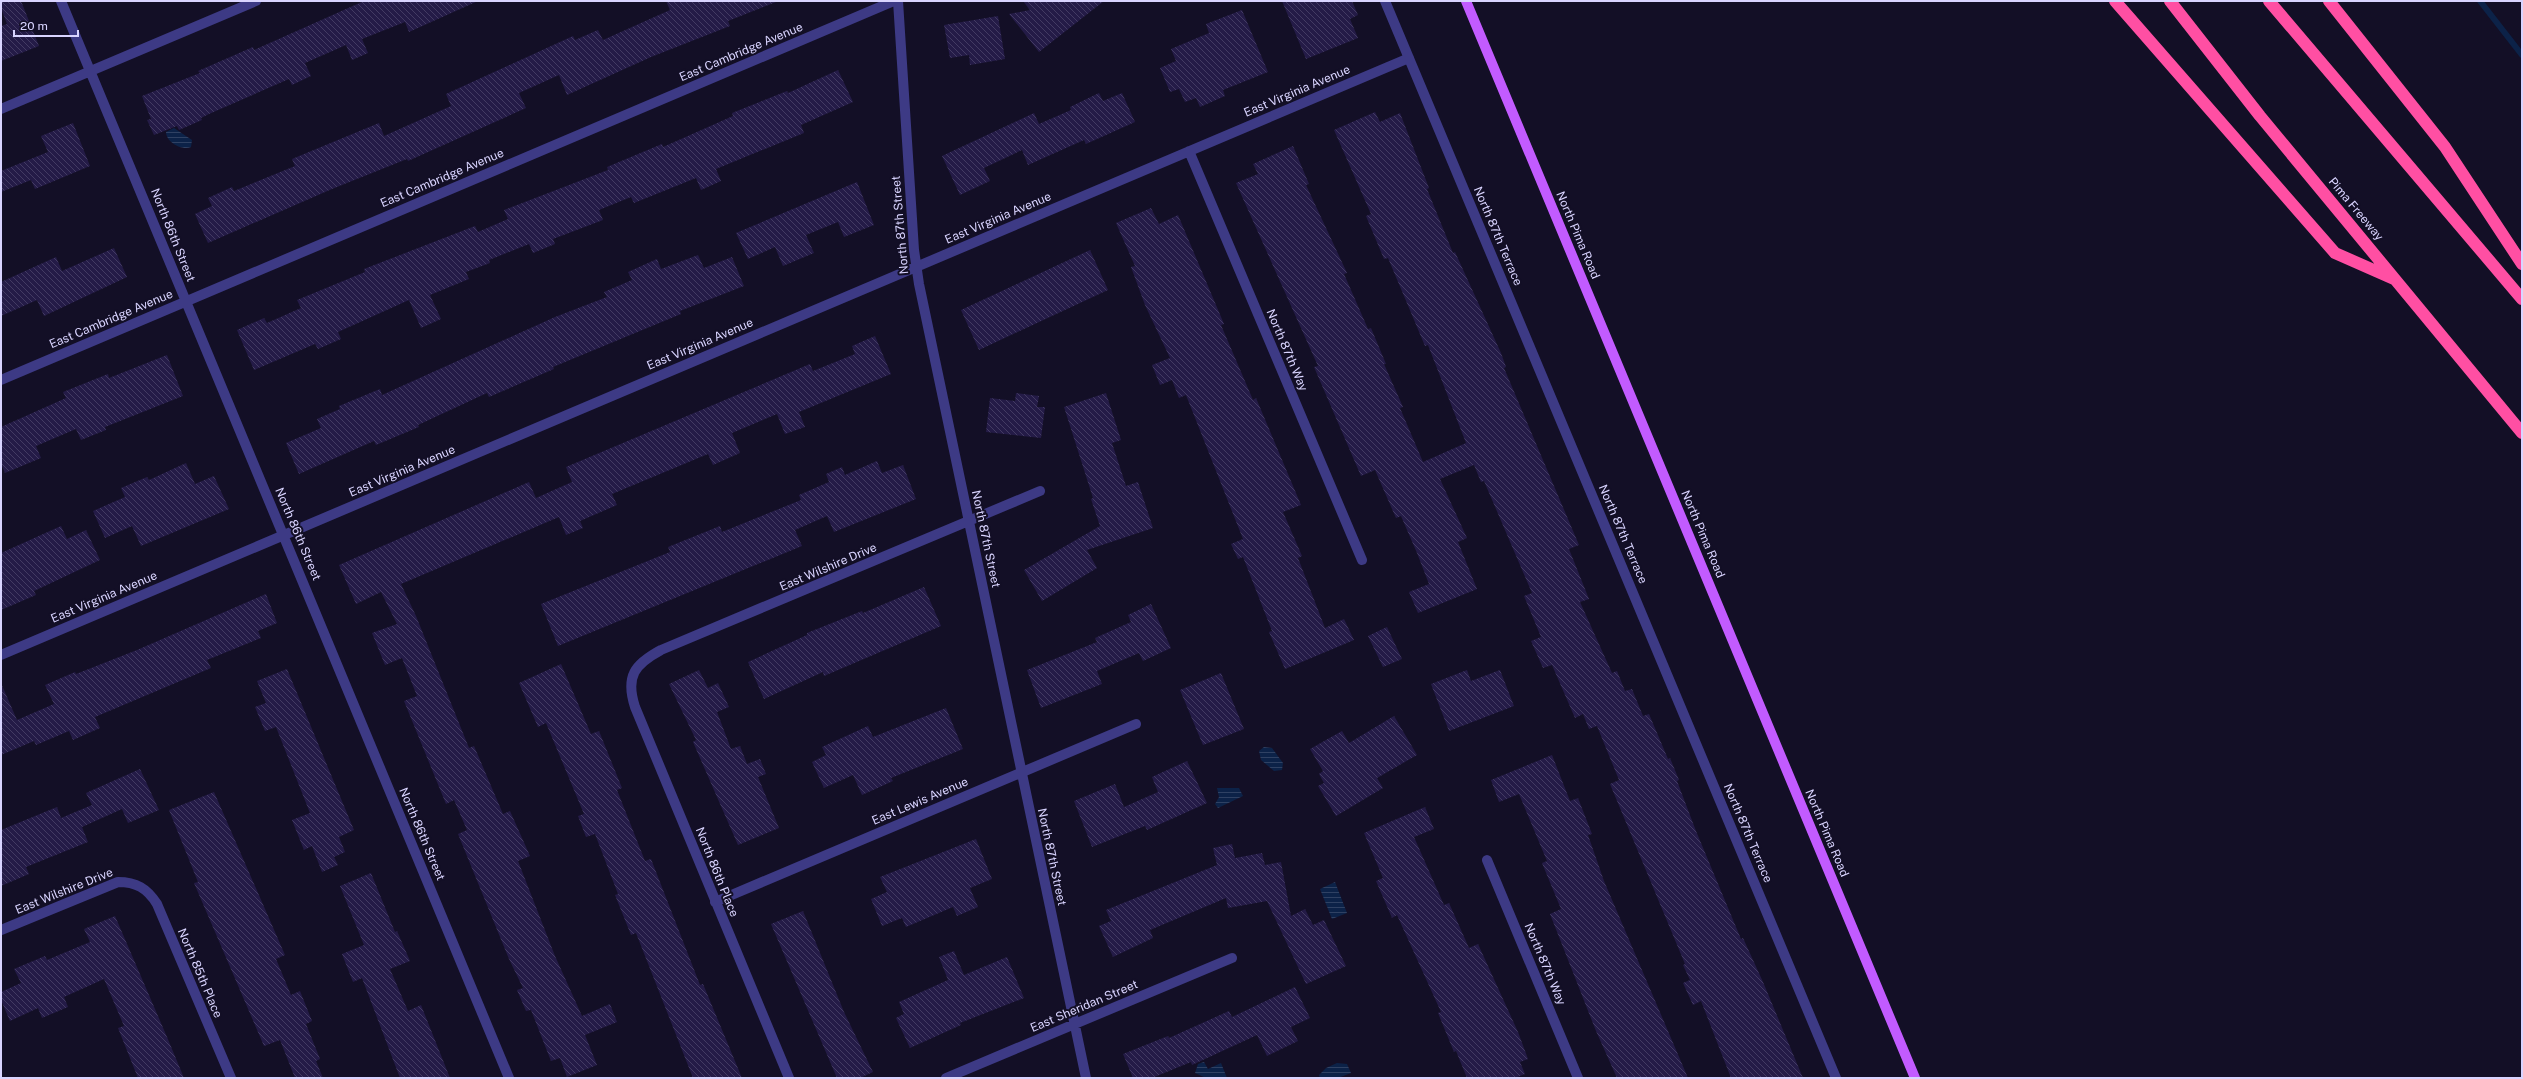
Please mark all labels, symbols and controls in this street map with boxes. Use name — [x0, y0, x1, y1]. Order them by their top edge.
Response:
scale bar — [14, 12, 78, 38]
text: 20 m — [20, 19, 48, 33]
street label: East Cambridge Avenue — [677, 20, 805, 84]
street label: East Virginia Avenue — [1242, 62, 1352, 120]
street label: East Cambridge Avenue — [378, 146, 506, 210]
street label: North 87th Street — [889, 175, 911, 275]
street label: Pima Freeway — [2326, 175, 2387, 244]
street label: North 87th Terrace — [1471, 184, 1525, 288]
street label: North 86th Street — [148, 186, 198, 284]
street label: East Virginia Avenue — [943, 189, 1053, 247]
street label: North Pima Road — [1553, 189, 1603, 281]
street label: East Cambridge Avenue — [47, 287, 175, 351]
street label: North 87th Way — [1263, 307, 1311, 394]
street label: East Virginia Avenue — [645, 315, 755, 373]
street label: East Virginia Avenue — [347, 442, 457, 500]
street label: North 87th Terrace — [1596, 482, 1650, 586]
street label: North 86th Street — [272, 485, 324, 583]
street label: North Pima Road — [1678, 488, 1728, 580]
street label: North 87th Street — [969, 489, 1003, 589]
street label: East Wilshire Drive — [777, 540, 879, 594]
street label: East Virginia Avenue — [49, 568, 159, 626]
street label: East Lewis Avenue — [870, 774, 970, 828]
street label: North 87th Terrace — [1721, 781, 1775, 885]
street label: North 86th Street — [396, 785, 448, 883]
street label: North Pima Road — [1802, 787, 1852, 879]
street label: North 87th Street — [1035, 807, 1069, 907]
street label: North 86th Place — [693, 825, 741, 919]
street label: East Wilshire Drive — [13, 865, 115, 917]
street label: North 87th Way — [1521, 921, 1569, 1008]
street label: North 85th Place — [175, 926, 225, 1020]
street label: East Sheridan Street — [1028, 977, 1140, 1035]

